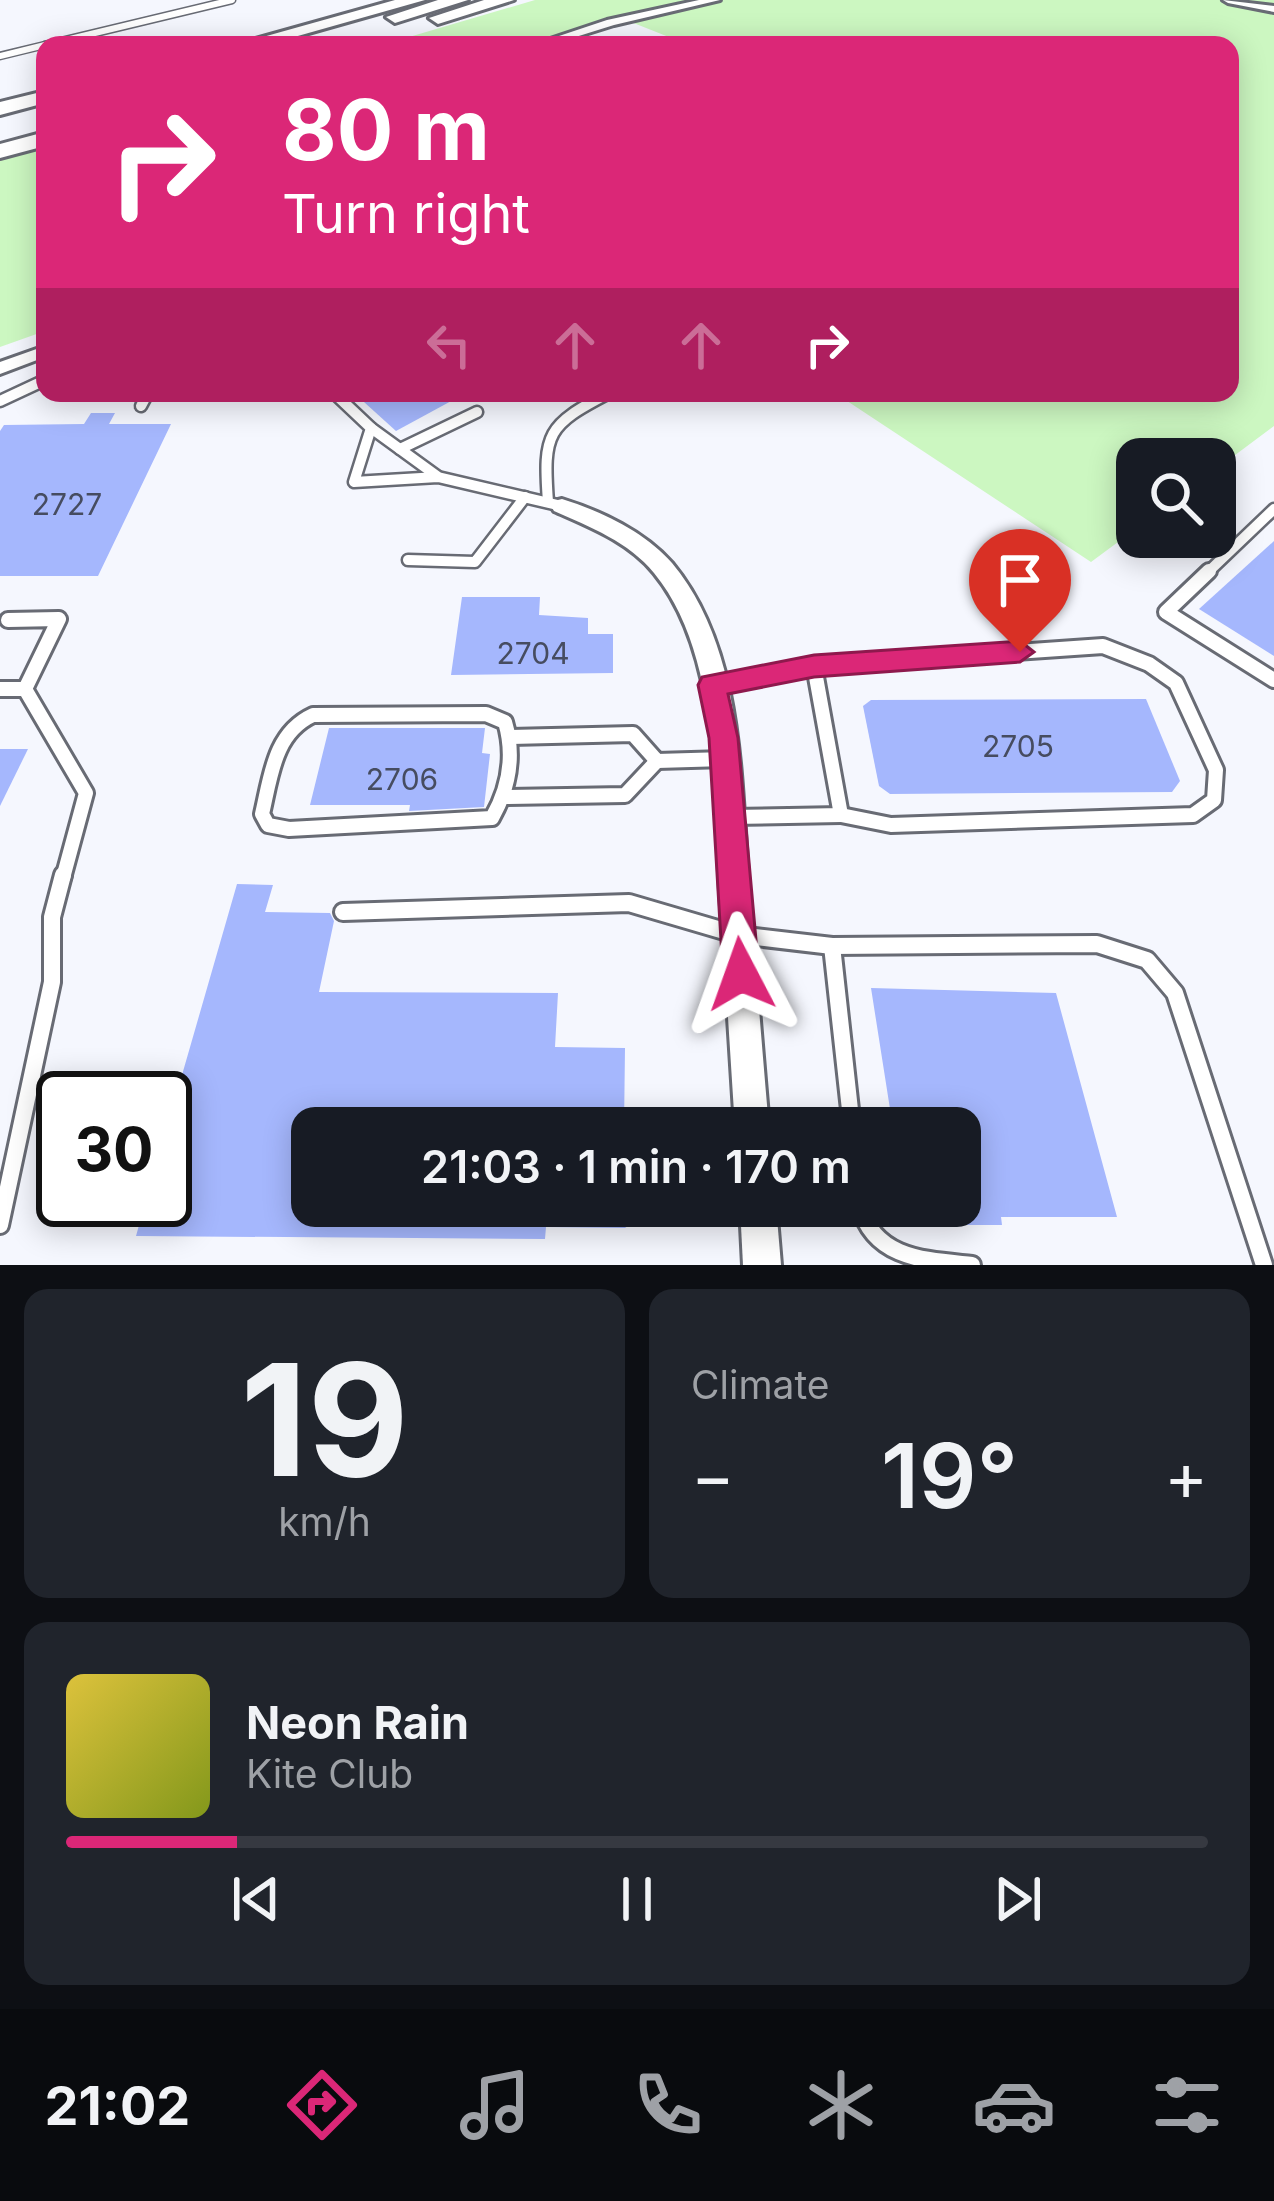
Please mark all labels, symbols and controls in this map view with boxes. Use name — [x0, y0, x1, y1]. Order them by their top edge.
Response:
text: 80 m — [282, 79, 490, 180]
icon: right — [84, 84, 240, 240]
text: Turn right — [282, 181, 530, 246]
icon: left — [416, 312, 482, 378]
icon: ahead — [542, 312, 608, 378]
icon: ahead — [668, 312, 734, 378]
icon: right — [794, 312, 860, 378]
map controls — [1116, 438, 1236, 558]
button: search — [1116, 438, 1236, 558]
house number: 2727 — [32, 486, 102, 522]
pin — [969, 529, 1071, 652]
icon: arrive — [987, 547, 1053, 613]
house number: 2704 — [496, 635, 570, 671]
house number: 2705 — [982, 728, 1054, 764]
house number: 2706 — [366, 761, 438, 797]
position arrow — [678, 911, 804, 1037]
speed limit sign: 30 — [36, 1071, 192, 1227]
text: 21:03 · 1 min · 170 m — [421, 1139, 851, 1194]
text: 19 — [240, 1325, 409, 1514]
text: Climate — [691, 1361, 830, 1408]
text: 19° — [881, 1421, 1018, 1530]
text: − — [691, 1436, 735, 1516]
text: + — [1164, 1436, 1208, 1516]
text: km/h — [278, 1498, 371, 1545]
text: Neon Rain — [246, 1695, 469, 1750]
text: Kite Club — [246, 1750, 413, 1797]
icon: previous — [223, 1866, 289, 1932]
icon: pause — [604, 1866, 670, 1932]
icon: next — [985, 1866, 1051, 1932]
icon: directions — [280, 2063, 364, 2147]
icon: music — [453, 2063, 537, 2147]
icon: phone — [626, 2063, 710, 2147]
icon: climate — [799, 2063, 883, 2147]
icon: car — [972, 2063, 1056, 2147]
icon: filters — [1145, 2063, 1229, 2147]
text: 21:02 — [45, 2073, 190, 2138]

